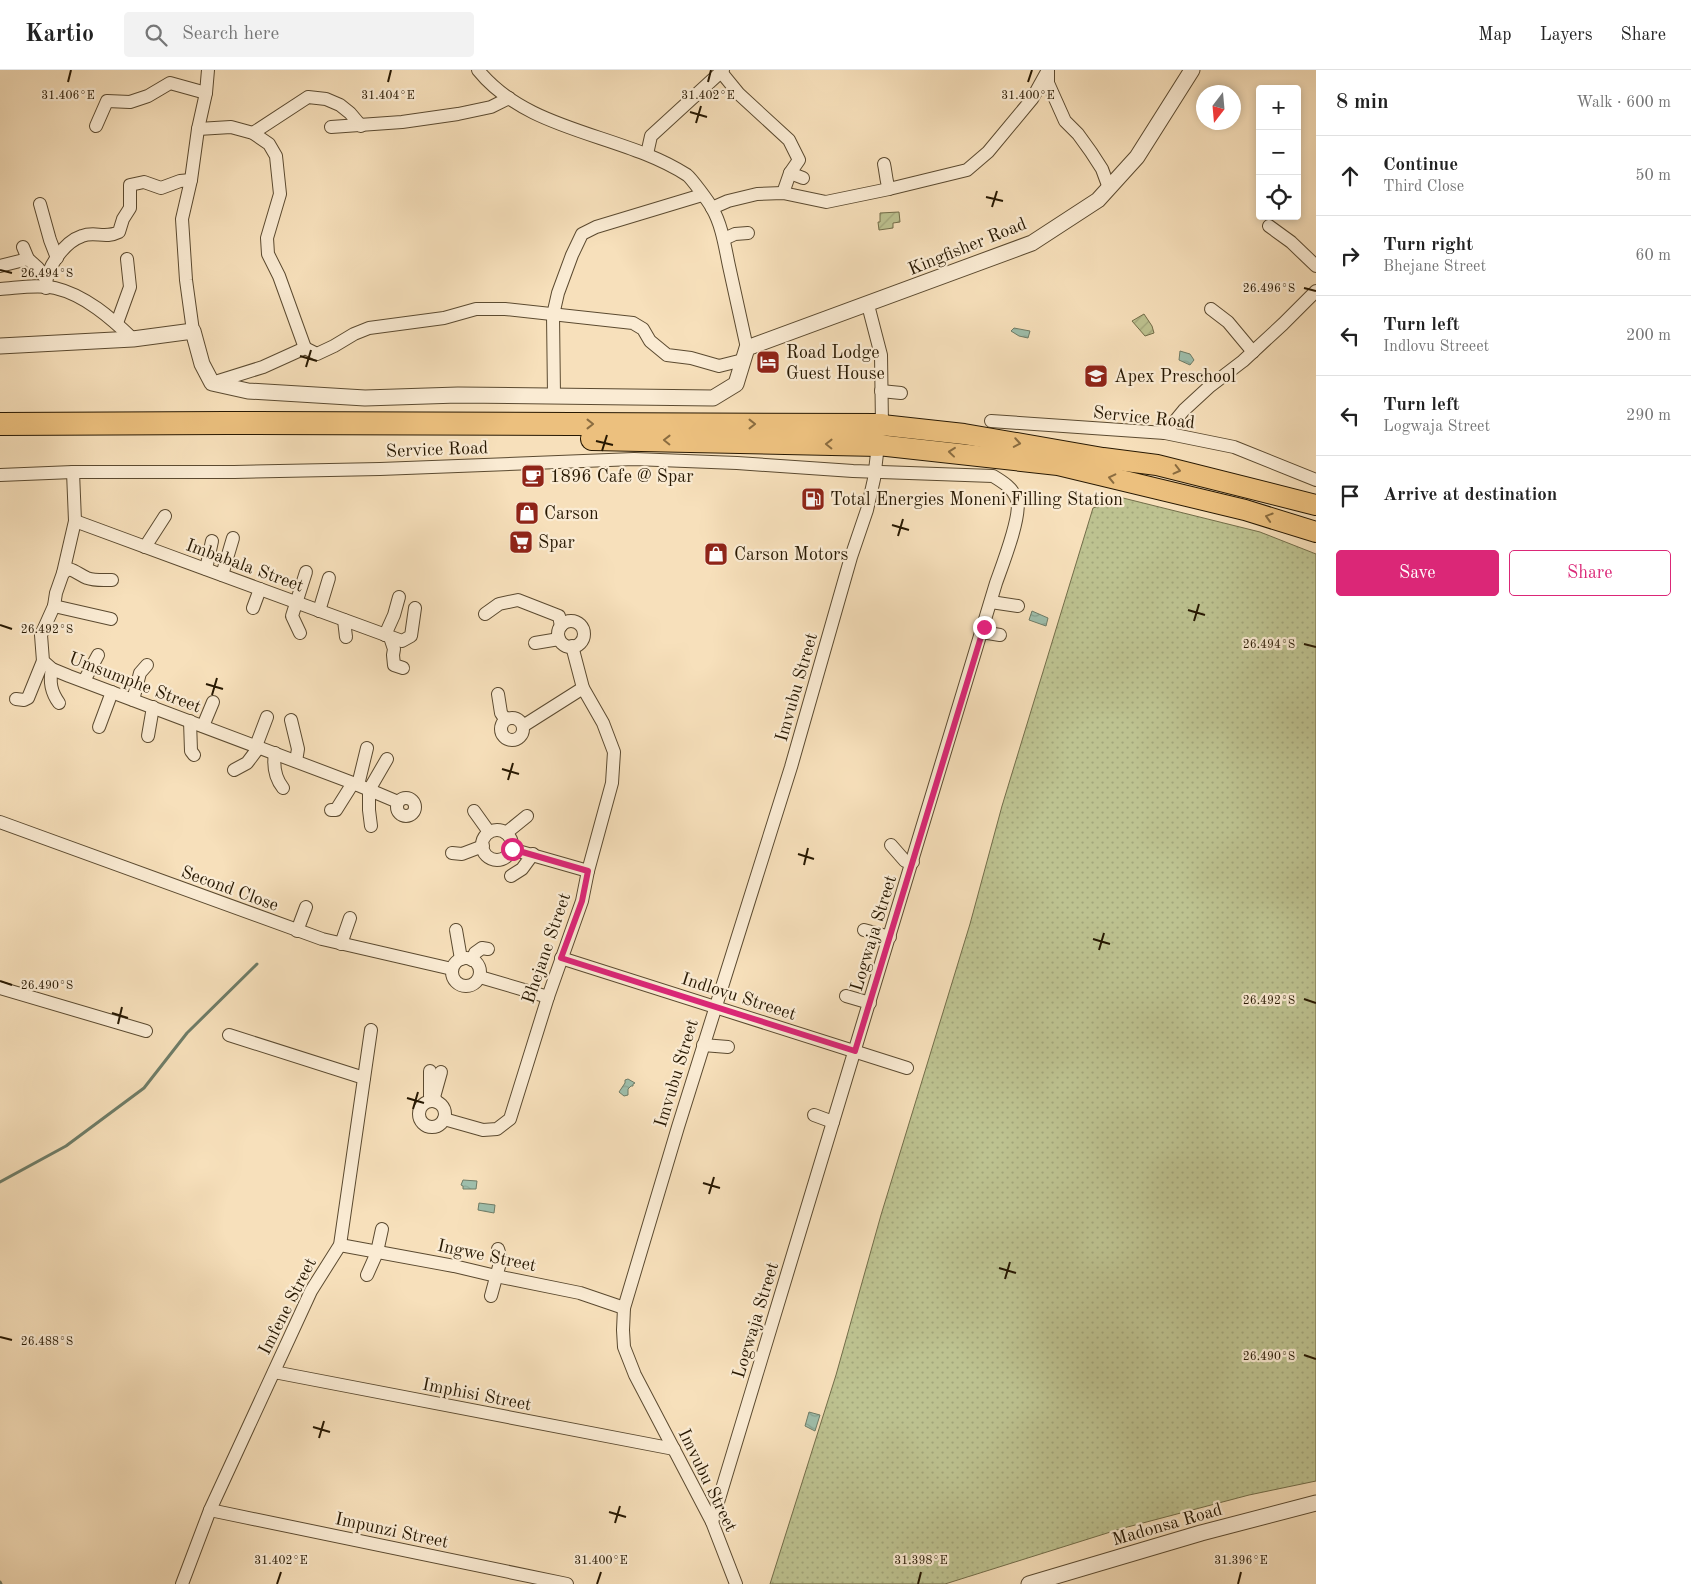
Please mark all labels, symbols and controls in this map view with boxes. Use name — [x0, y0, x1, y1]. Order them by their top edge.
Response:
search box — [124, 12, 474, 57]
icon: search — [142, 21, 170, 49]
text: Kartio — [25, 23, 94, 47]
text: Search here — [182, 25, 279, 44]
text: Map — [1478, 26, 1512, 44]
text: Layers — [1540, 26, 1592, 44]
text: Share — [1620, 26, 1666, 44]
north arrow — [1196, 85, 1241, 130]
map controls — [1256, 85, 1301, 220]
button: + — [1256, 85, 1301, 130]
text: 31.406°E — [41, 90, 95, 102]
text: 31.404°E — [361, 90, 415, 102]
text: 31.402°E — [681, 90, 735, 102]
text: 31.400°E — [1001, 90, 1055, 102]
text: 8 min — [1336, 92, 1389, 113]
text: Walk · 600 m — [1576, 95, 1671, 111]
button: − — [1256, 130, 1301, 175]
text: Continue — [1383, 156, 1458, 175]
icon: ahead — [1336, 162, 1364, 190]
text: 50 m — [1635, 168, 1671, 184]
button: locate — [1256, 175, 1301, 220]
text: Third Close — [1383, 179, 1464, 195]
street label: Kingfisher Road — [906, 215, 1029, 279]
text: Turn right — [1383, 236, 1473, 255]
icon: right — [1336, 242, 1364, 270]
text: 60 m — [1635, 248, 1671, 264]
text: Bhejane Street — [1383, 259, 1486, 275]
text: 26.494°S — [21, 268, 73, 280]
text: 26.496°S — [1243, 283, 1295, 295]
text: Turn left — [1383, 316, 1460, 335]
icon: left — [1336, 322, 1364, 350]
text: 200 m — [1626, 328, 1671, 344]
text: Indlovu Streeet — [1383, 339, 1489, 355]
place label: Road Lodge Guest House — [786, 344, 885, 383]
hotel icon: Road Lodge Guest House — [755, 349, 781, 375]
school or university icon: Apex Preschool — [1083, 363, 1109, 389]
place label: Apex Preschool — [1114, 368, 1236, 386]
text: Turn left — [1383, 396, 1460, 415]
icon: left — [1336, 402, 1364, 430]
street label: Service Road — [1092, 404, 1196, 432]
text: 290 m — [1626, 408, 1671, 424]
one-way arrow — [586, 419, 594, 429]
one-way arrow — [749, 419, 757, 429]
text: Logwaja Street — [1383, 419, 1490, 435]
one-way arrow — [663, 435, 670, 445]
one-way arrow — [825, 438, 833, 449]
one-way arrow — [1012, 438, 1021, 448]
street label: Service Road — [386, 439, 489, 461]
one-way arrow — [947, 447, 955, 458]
cafe icon: 1896 Cafe @ Spar — [520, 463, 546, 489]
one-way arrow — [1172, 464, 1181, 475]
place label: 1896 Cafe @ Spar — [550, 468, 694, 486]
one-way arrow — [1107, 473, 1116, 484]
icon: arrive — [1336, 482, 1364, 510]
fuel station icon: Total Energies Moneni Filling Station — [800, 486, 826, 512]
text: Arrive at destination — [1383, 486, 1557, 505]
place label: Total Energies Moneni Filling Station — [830, 491, 1123, 509]
shop icon: Carson — [514, 500, 540, 526]
place label: Carson — [544, 505, 599, 523]
one-way arrow — [1266, 513, 1274, 523]
supermarket icon: Spar — [508, 529, 534, 555]
place label: Spar — [538, 534, 575, 552]
street label: Imbabala Street — [183, 536, 306, 596]
shop icon: Carson Motors — [703, 541, 729, 567]
place label: Carson Motors — [734, 546, 848, 564]
button: Save — [1336, 550, 1499, 596]
button: Share — [1509, 550, 1671, 596]
route end — [973, 616, 996, 639]
text: 26.492°S — [21, 624, 73, 636]
street label: Imvubu Street — [773, 631, 821, 744]
text: 26.494°S — [1243, 639, 1295, 651]
street label: Umsumphe Street — [66, 649, 203, 716]
route start — [501, 838, 524, 861]
street label: Second Close — [179, 863, 281, 915]
street label: Logwaja Street — [848, 873, 900, 993]
street label: Bhejane Street — [520, 891, 574, 1006]
street label: Indlovu Streeet — [679, 970, 798, 1024]
text: 26.490°S — [21, 980, 73, 992]
text: 26.492°S — [1243, 995, 1295, 1007]
street label: Imvubu Street — [652, 1017, 702, 1130]
street label: Ingwe Street — [436, 1237, 538, 1275]
street label: Imfene Street — [256, 1255, 320, 1358]
street label: Logwaja Street — [730, 1260, 782, 1380]
text: 26.488°S — [21, 1336, 73, 1348]
text: 26.490°S — [1243, 1351, 1295, 1363]
street label: Imphisi Street — [421, 1376, 533, 1414]
street label: Imvubu Street — [674, 1426, 740, 1535]
street label: Madonsa Road — [1110, 1501, 1224, 1549]
street label: Impunzi Street — [333, 1510, 450, 1552]
text: 31.402°E — [254, 1555, 308, 1567]
text: 31.400°E — [574, 1555, 628, 1567]
text: 31.398°E — [894, 1555, 948, 1567]
text: 31.396°E — [1214, 1555, 1268, 1567]

